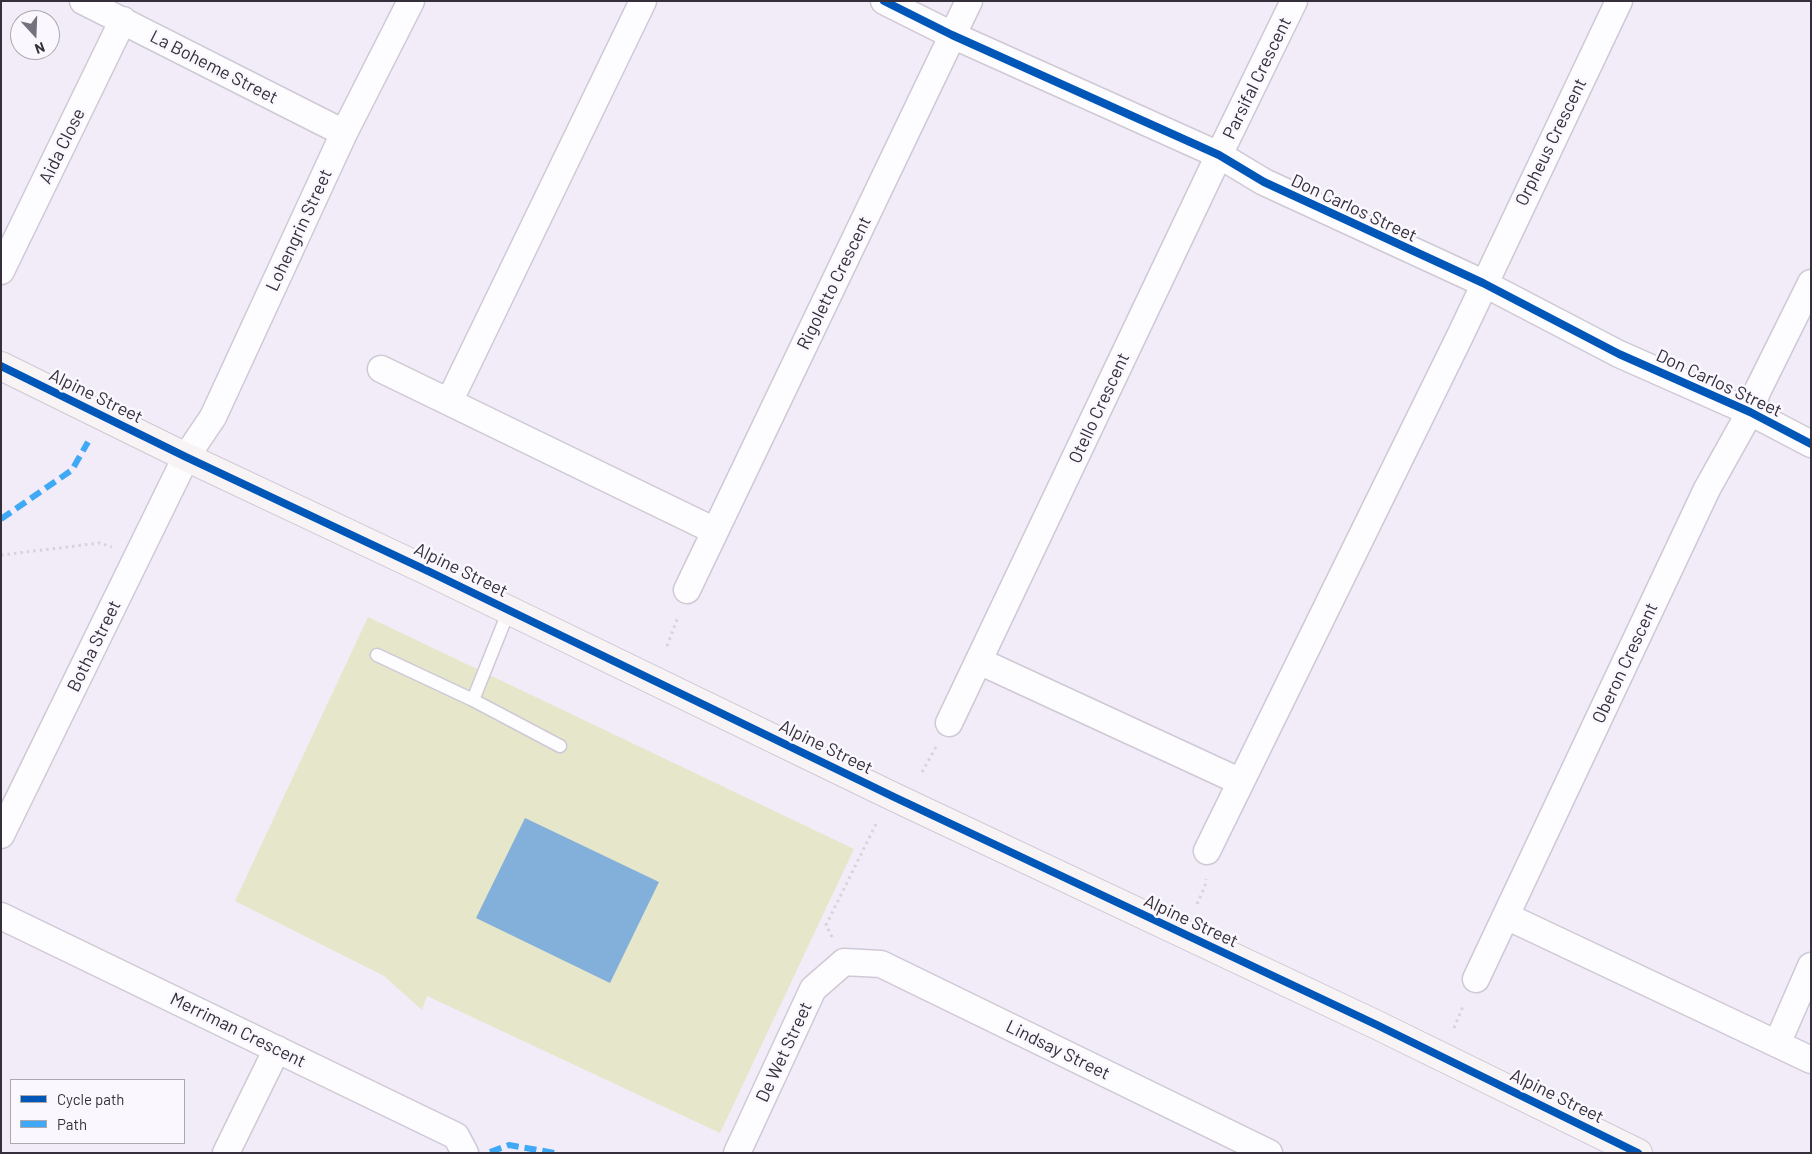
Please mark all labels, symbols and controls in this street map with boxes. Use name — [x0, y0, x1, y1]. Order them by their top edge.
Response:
north arrow — [10, 10, 60, 60]
street label: Parsifal Crescent — [1218, 13, 1296, 143]
street label: La Boheme Street — [147, 26, 281, 108]
text: N — [33, 39, 47, 58]
street label: Orpheus Crescent — [1511, 75, 1591, 209]
street label: Aida Close — [34, 105, 90, 187]
street label: Lohengrin Street — [261, 166, 337, 294]
street label: Don Carlos Street — [1288, 169, 1420, 247]
street label: Rigoletto Crescent — [792, 213, 876, 353]
street label: Don Carlos Street — [1653, 344, 1785, 422]
street label: Otello Crescent — [1064, 349, 1134, 467]
street label: Alpine Street — [46, 364, 146, 428]
street label: Alpine Street — [411, 538, 511, 602]
street label: Botha Street — [63, 597, 125, 695]
street label: Oberon Crescent — [1588, 599, 1662, 727]
street label: Alpine Street — [776, 715, 876, 779]
street label: Alpine Street — [1140, 890, 1242, 952]
street label: Merriman Crescent — [167, 988, 309, 1072]
street label: De Wet Street — [751, 998, 817, 1106]
street label: Lindsay Street — [1002, 1016, 1114, 1084]
street label: Alpine Street — [1507, 1064, 1607, 1128]
legend — [10, 1079, 185, 1144]
text: Cycle path — [57, 1090, 124, 1108]
text: Path — [57, 1115, 87, 1133]

